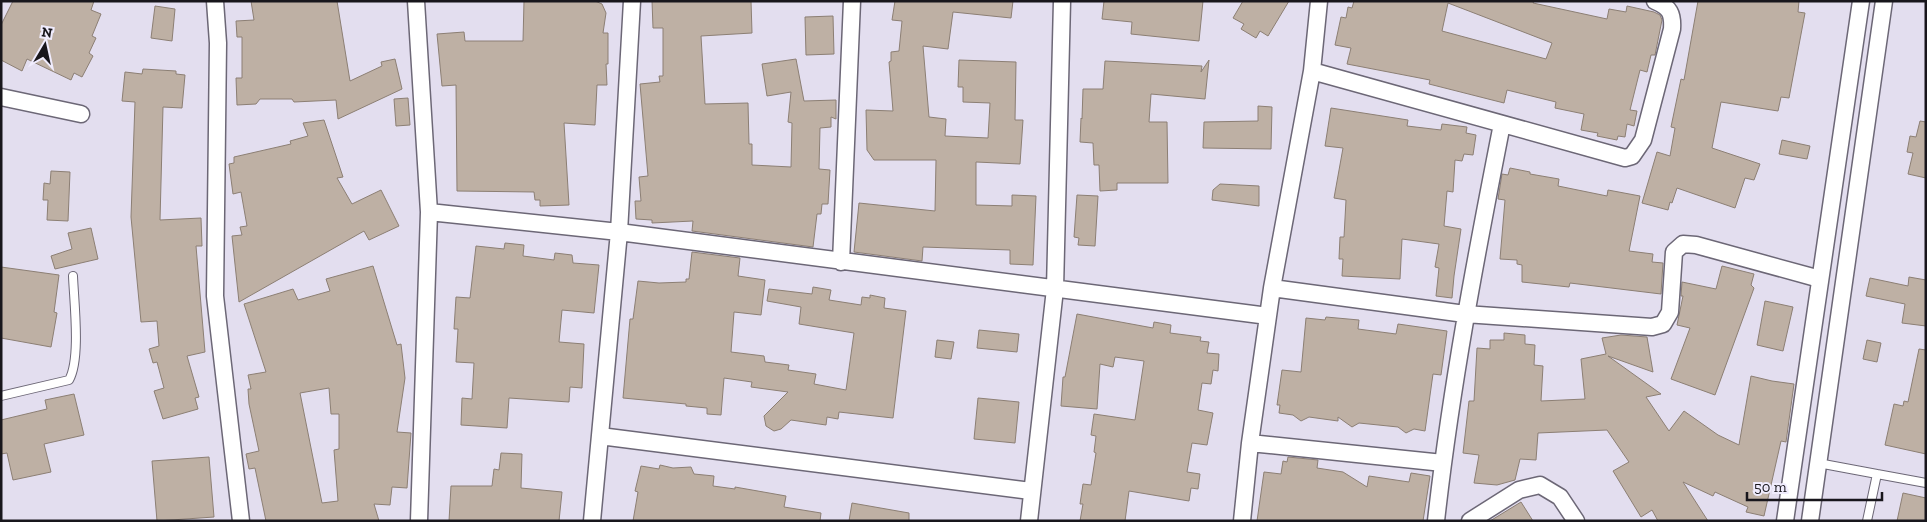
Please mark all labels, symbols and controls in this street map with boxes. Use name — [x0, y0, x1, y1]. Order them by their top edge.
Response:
north arrow — [20, 20, 70, 70]
text: N — [40, 23, 54, 42]
scale bar — [1747, 470, 1882, 502]
text: 50 m — [1754, 478, 1787, 496]

